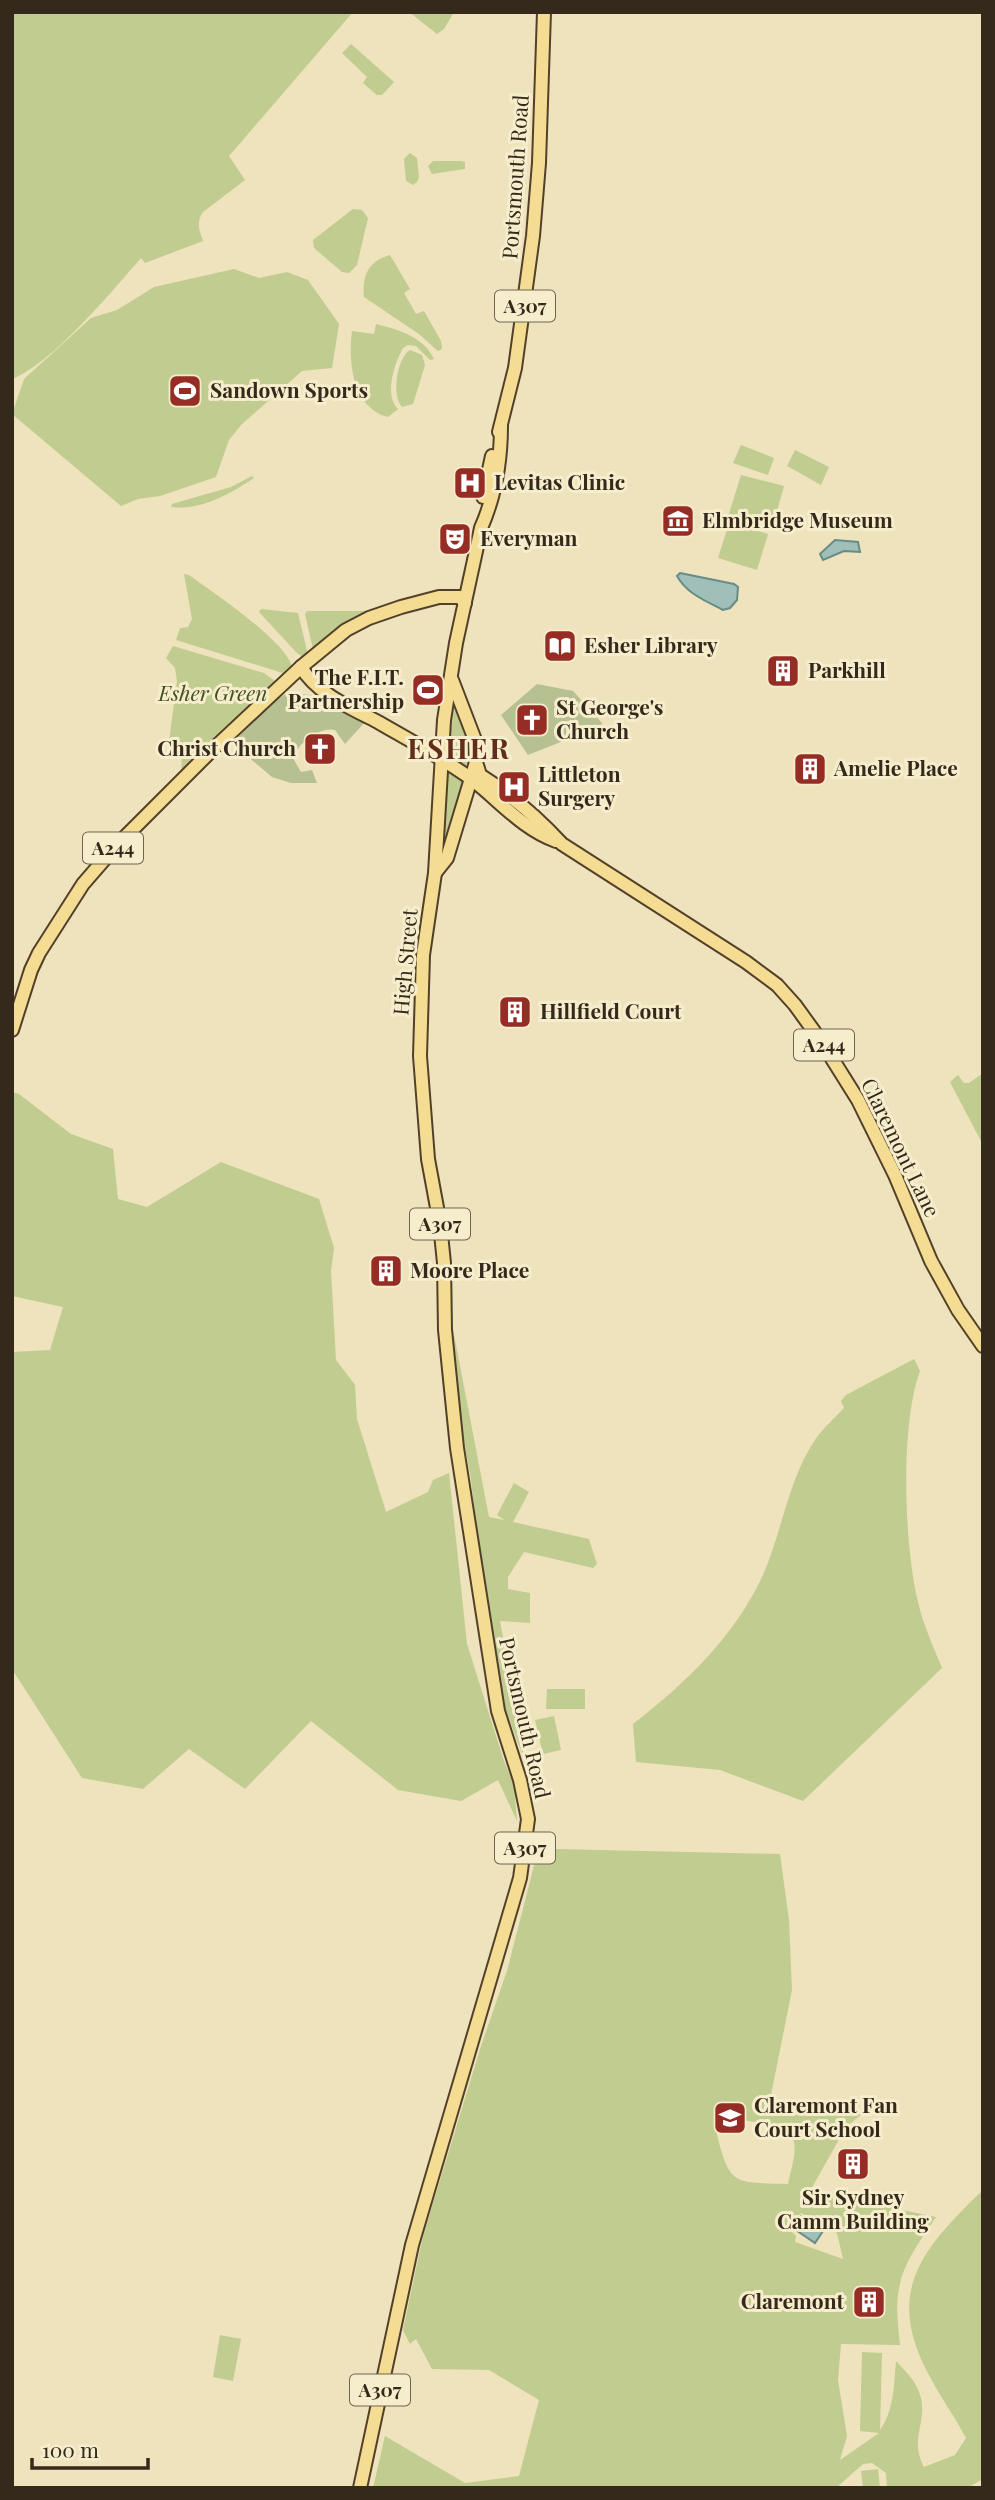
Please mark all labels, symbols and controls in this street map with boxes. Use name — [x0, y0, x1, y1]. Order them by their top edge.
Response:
street label: Portsmouth Road — [494, 94, 534, 260]
road number: A307 — [495, 290, 555, 322]
sports icon: Sandown Sports — [166, 372, 204, 410]
place label: Sandown Sports — [210, 375, 368, 403]
hospital icon: Levitas Clinic — [451, 464, 489, 502]
place label: Levitas Clinic — [494, 467, 625, 495]
museum icon: Elmbridge Museum — [659, 502, 697, 540]
place label: Elmbridge Museum — [702, 505, 893, 533]
theatre icon: Everyman — [436, 520, 474, 558]
place label: Everyman — [480, 523, 578, 551]
library icon: Esher Library — [541, 627, 579, 665]
place label: Esher Library — [584, 630, 718, 658]
building icon: Parkhill — [764, 652, 802, 690]
place label: Parkhill — [808, 655, 886, 683]
place label: The F.I.T. Partnership — [288, 662, 404, 714]
sports icon: The F.I.T. Partnership — [409, 671, 447, 709]
park label: Esher Green — [158, 678, 267, 706]
place label: St George's Church — [556, 692, 664, 744]
church icon: St George's Church — [513, 701, 551, 739]
district label: ESHER — [407, 729, 511, 766]
church icon: Christ Church — [301, 730, 339, 768]
place label: Christ Church — [157, 733, 296, 761]
building icon: Amelie Place — [791, 750, 829, 788]
place label: Amelie Place — [833, 753, 958, 781]
place label: Littleton Surgery — [538, 759, 621, 811]
hospital icon: Littleton Surgery — [495, 768, 533, 806]
road number: A244 — [83, 832, 143, 863]
street label: High Street — [385, 907, 423, 1016]
building icon: Hillfield Court — [496, 993, 534, 1031]
place label: Hillfield Court — [540, 996, 682, 1024]
road number: A244 — [794, 1030, 854, 1060]
street label: Claremont Lane — [856, 1073, 948, 1221]
road number: A307 — [410, 1208, 470, 1240]
building icon: Moore Place — [367, 1252, 405, 1290]
place label: Moore Place — [410, 1255, 529, 1283]
street label: Portsmouth Road — [494, 1634, 558, 1801]
road number: A307 — [495, 1832, 555, 1864]
place label: Claremont Fan Court School — [754, 2090, 898, 2142]
school or university icon: Claremont Fan Court School — [711, 2099, 749, 2137]
building icon: Sir Sydney Camm Building — [834, 2145, 872, 2183]
place label: Sir Sydney Camm Building — [777, 2182, 929, 2234]
building icon: Claremont — [850, 2283, 888, 2321]
place label: Claremont — [741, 2286, 845, 2314]
road number: A307 — [350, 2374, 410, 2406]
scale bar — [32, 2426, 147, 2470]
text: 100 m — [42, 2435, 99, 2463]

